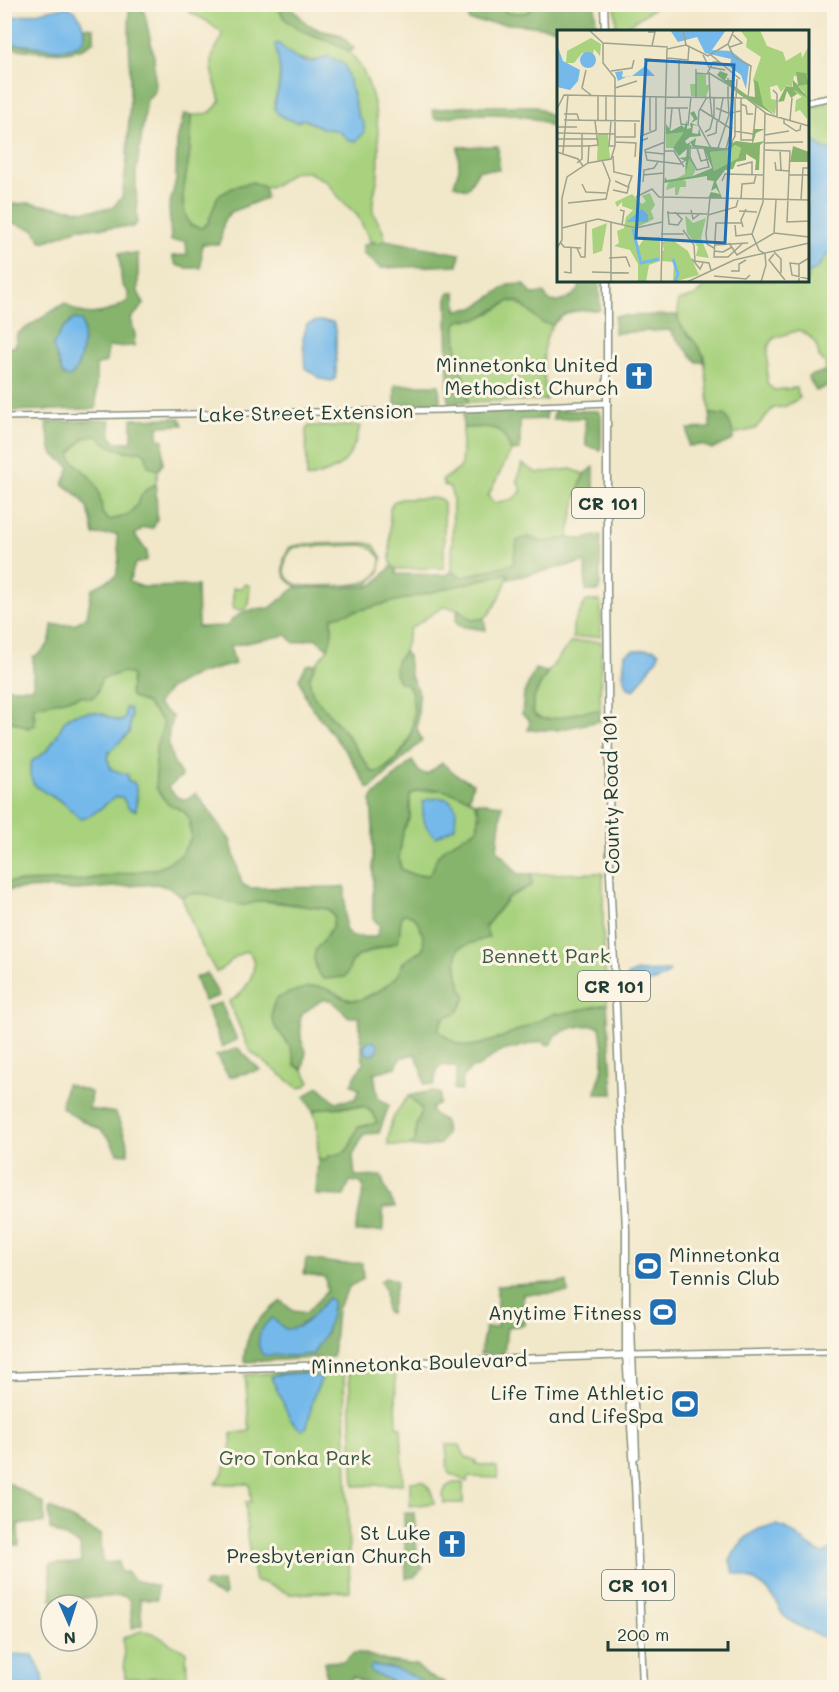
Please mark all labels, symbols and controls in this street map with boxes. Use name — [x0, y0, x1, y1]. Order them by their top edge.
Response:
inset map — [557, 30, 809, 282]
place label: Minnetonka United Methodist Church — [436, 351, 618, 400]
church icon: Minnetonka United Methodist Church — [623, 360, 655, 392]
street label: Lake Street Extension — [198, 397, 414, 427]
road number: CR 101 — [572, 488, 644, 518]
street label: County Road 101 — [596, 714, 624, 874]
park label: Bennett Park — [482, 942, 610, 968]
road number: CR 101 — [578, 971, 650, 1001]
place label: Minnetonka Tennis Club — [669, 1241, 780, 1290]
sports icon: Minnetonka Tennis Club — [632, 1250, 664, 1282]
sports icon: Anytime Fitness — [647, 1296, 679, 1328]
place label: Anytime Fitness — [488, 1299, 642, 1325]
street label: Minnetonka Boulevard — [311, 1345, 527, 1379]
place label: Life Time Athletic and LifeSpa — [491, 1379, 664, 1428]
sports icon: Life Time Athletic and LifeSpa — [669, 1388, 701, 1420]
park label: Gro Tonka Park — [219, 1444, 371, 1470]
place label: St Luke Presbyterian Church — [227, 1519, 431, 1568]
church icon: St Luke Presbyterian Church — [436, 1528, 468, 1560]
road number: CR 101 — [602, 1570, 674, 1600]
north arrow — [39, 1593, 99, 1653]
scale bar — [608, 1614, 728, 1652]
text: 200 m — [617, 1622, 669, 1646]
text: N — [63, 1628, 76, 1649]

